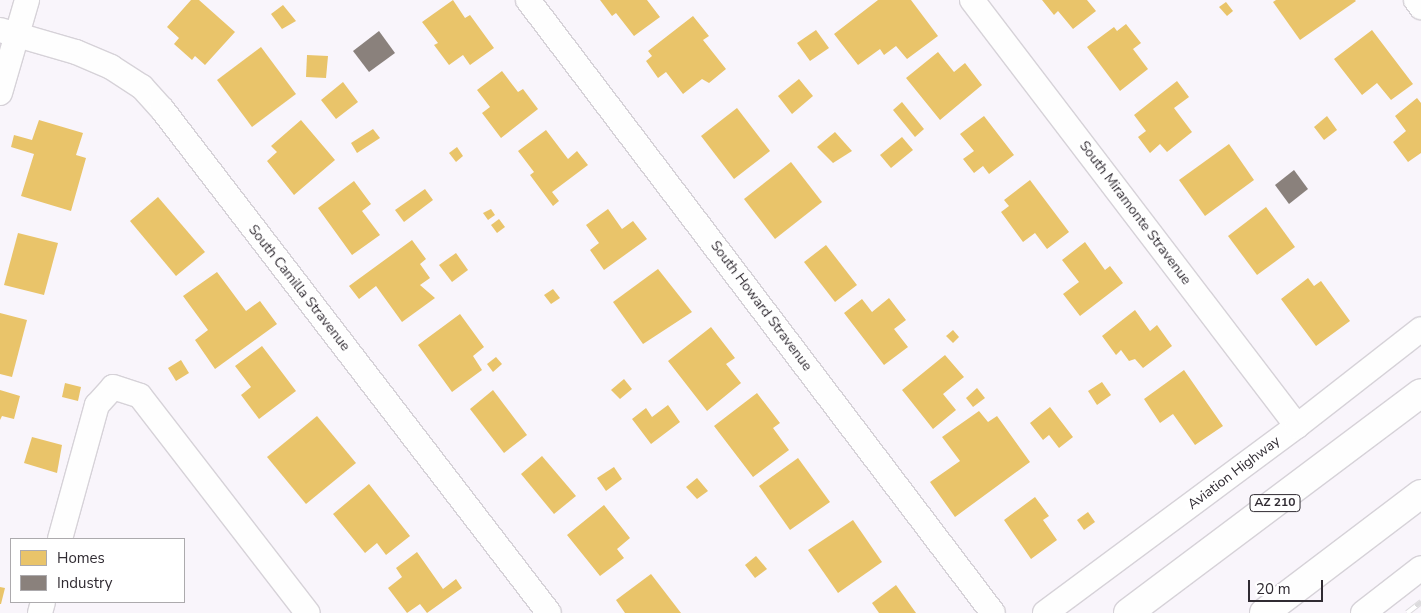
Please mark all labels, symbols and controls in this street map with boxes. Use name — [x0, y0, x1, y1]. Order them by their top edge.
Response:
street label: South Miramonte Stravenue — [1075, 138, 1195, 288]
street label: South Camilla Stravenue — [245, 222, 353, 354]
street label: South Howard Stravenue — [707, 238, 815, 374]
street label: Aviation Highway — [1184, 433, 1284, 513]
road number: AZ 210 — [1249, 493, 1301, 512]
legend — [10, 538, 185, 603]
text: Homes — [57, 548, 105, 568]
scale bar — [1251, 570, 1326, 602]
text: Industry — [57, 573, 112, 593]
text: 20 m — [1256, 579, 1291, 599]

